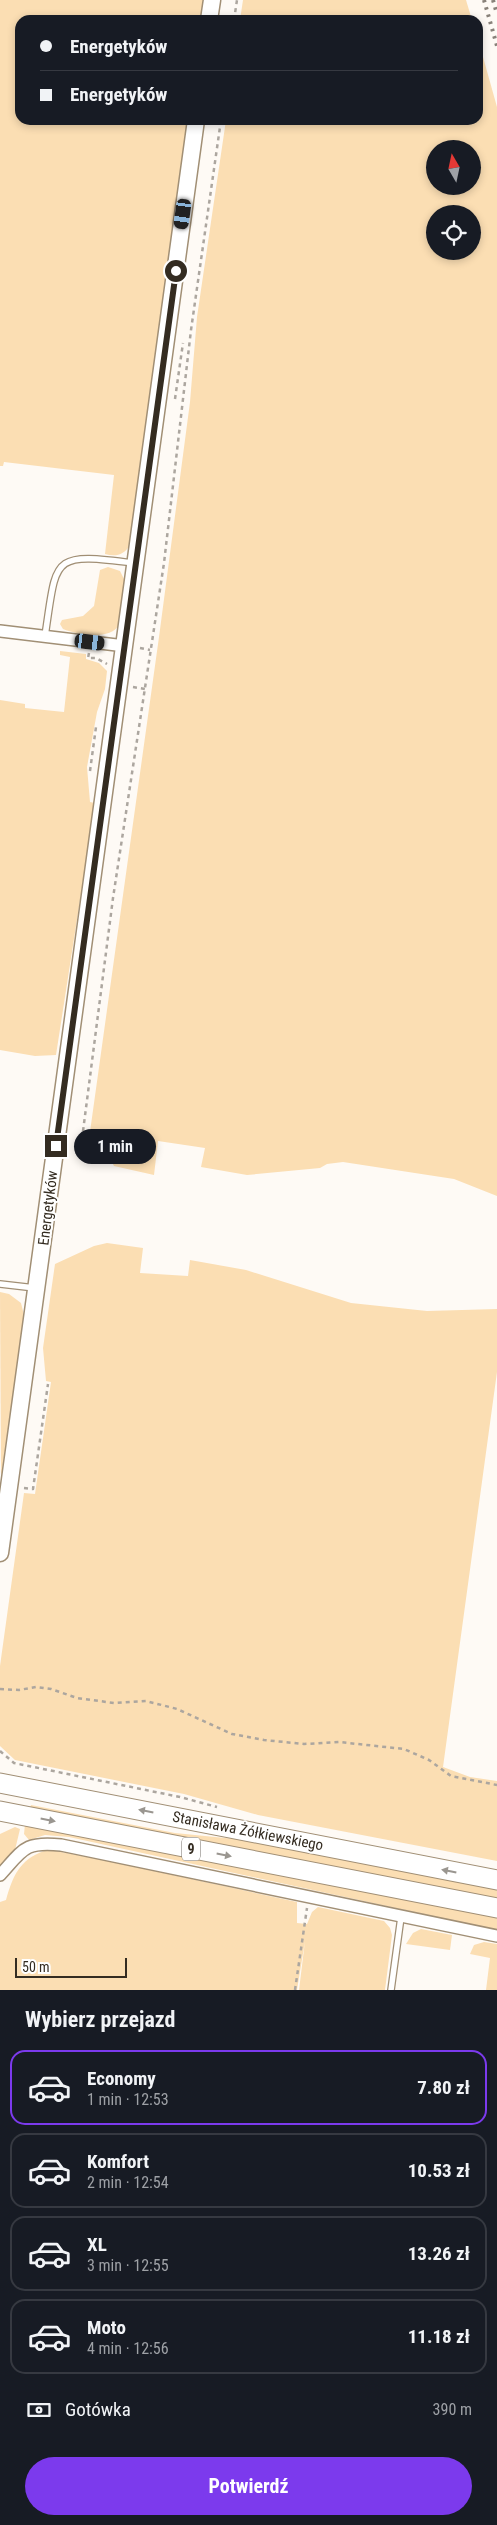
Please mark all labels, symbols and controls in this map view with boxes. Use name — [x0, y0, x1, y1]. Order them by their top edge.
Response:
text: Energetyków — [70, 35, 167, 58]
text: Energetyków — [70, 83, 167, 106]
north arrow — [426, 140, 481, 195]
map controls — [426, 140, 481, 260]
car — [173, 198, 192, 230]
button: locate — [426, 205, 481, 260]
route start — [165, 260, 187, 282]
car — [74, 633, 105, 651]
callout: 1 min — [74, 1128, 156, 1164]
route end — [45, 1135, 67, 1157]
text: 1 min — [97, 1137, 133, 1156]
street label: Energetyków — [34, 1169, 62, 1246]
one-way arrow — [138, 1807, 153, 1815]
street label: Stanisława Żółkiewskiego — [171, 1808, 325, 1854]
one-way arrow — [40, 1817, 56, 1825]
road number: 9 — [182, 1838, 200, 1860]
one-way arrow — [217, 1851, 232, 1859]
one-way arrow — [442, 1867, 457, 1875]
scale bar — [15, 1955, 128, 1978]
text: 50 m — [22, 1959, 50, 1975]
text: Wybierz przejazd — [25, 2007, 175, 2032]
icon: car — [27, 2065, 72, 2110]
text: Economy — [87, 2067, 156, 2090]
text: 7.80 zł — [417, 2076, 470, 2099]
text: 1 min · 12:53 — [87, 2090, 169, 2109]
icon: car — [27, 2148, 72, 2193]
text: Komfort — [87, 2150, 149, 2173]
text: 10.53 zł — [408, 2159, 470, 2182]
text: 2 min · 12:54 — [87, 2173, 169, 2192]
icon: car — [27, 2231, 72, 2276]
text: XL — [87, 2233, 107, 2256]
text: 13.26 zł — [408, 2242, 470, 2265]
text: 3 min · 12:55 — [87, 2256, 169, 2275]
icon: car — [27, 2314, 72, 2359]
text: Moto — [87, 2316, 126, 2339]
text: 11.18 zł — [408, 2325, 470, 2348]
text: 4 min · 12:56 — [87, 2339, 169, 2358]
icon: cash — [25, 2396, 53, 2424]
text: Gotówka — [65, 2398, 131, 2421]
text: 390 m — [433, 2400, 472, 2419]
button: Potwierdź — [25, 2457, 472, 2515]

